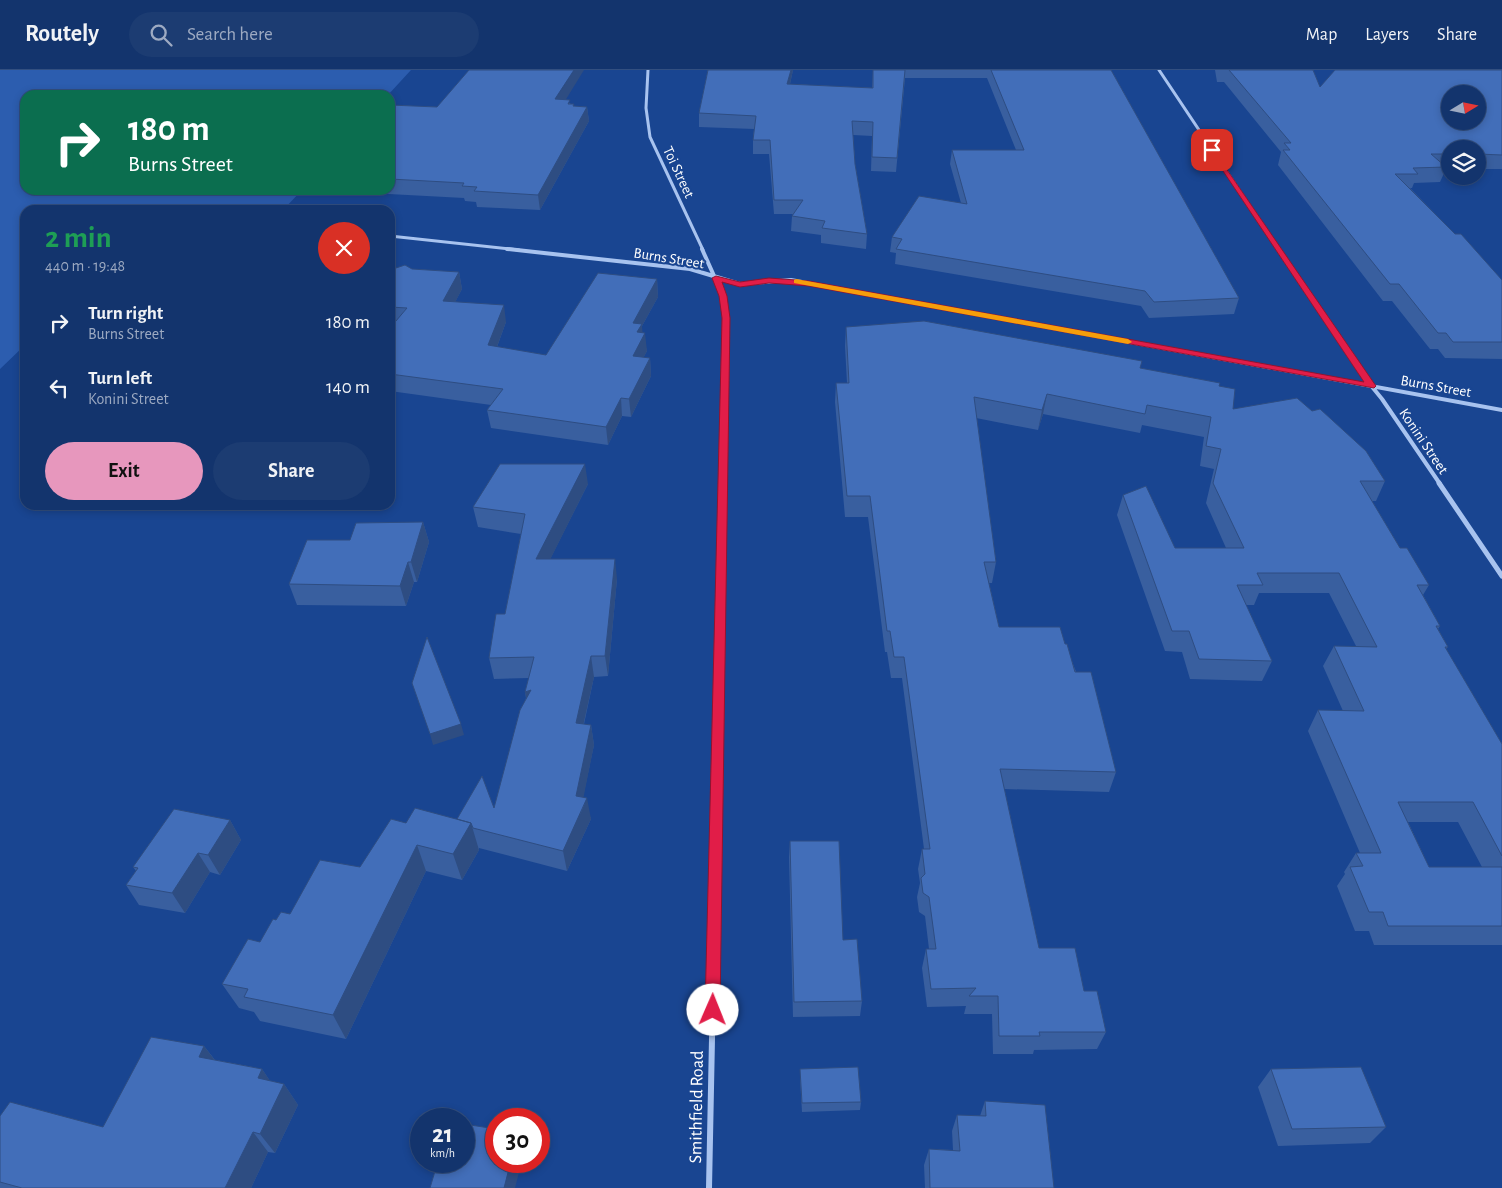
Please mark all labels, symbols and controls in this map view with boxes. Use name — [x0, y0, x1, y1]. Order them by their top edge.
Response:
search box — [129, 12, 479, 57]
icon: search — [147, 21, 175, 49]
text: Routely — [25, 22, 99, 46]
text: Search here — [187, 25, 273, 44]
text: Map — [1306, 26, 1337, 44]
text: Layers — [1365, 26, 1409, 44]
text: Share — [1437, 26, 1477, 44]
north arrow — [1441, 85, 1486, 130]
map controls — [1441, 85, 1486, 185]
icon: right — [45, 110, 110, 175]
text: 180 m — [128, 112, 210, 147]
pin — [1191, 129, 1233, 171]
icon: arrive — [1198, 136, 1226, 164]
button: layers — [1441, 140, 1486, 185]
street label: Toi Street — [660, 144, 697, 201]
text: Burns Street — [128, 153, 233, 175]
button: close — [318, 222, 370, 274]
text: 2 min — [45, 223, 112, 253]
street label: Burns Street — [632, 245, 706, 272]
text: 440 m · 19:48 — [45, 258, 125, 274]
text: Turn right — [88, 304, 163, 323]
icon: right — [45, 309, 73, 337]
text: 180 m — [326, 313, 370, 332]
text: Burns Street — [88, 326, 164, 342]
text: Turn left — [88, 369, 152, 388]
street label: Burns Street — [1399, 373, 1473, 400]
icon: left — [45, 374, 73, 402]
text: 140 m — [326, 378, 370, 397]
text: Konini Street — [88, 391, 169, 407]
street label: Konini Street — [1396, 406, 1451, 477]
button: Exit — [45, 442, 203, 500]
button: Share — [213, 442, 370, 500]
position arrow — [686, 983, 738, 1035]
street label: Smithfield Road — [687, 1050, 707, 1164]
speed limit sign: 30 — [485, 1108, 550, 1173]
text: 21 — [432, 1122, 453, 1147]
text: km/h — [430, 1147, 455, 1159]

